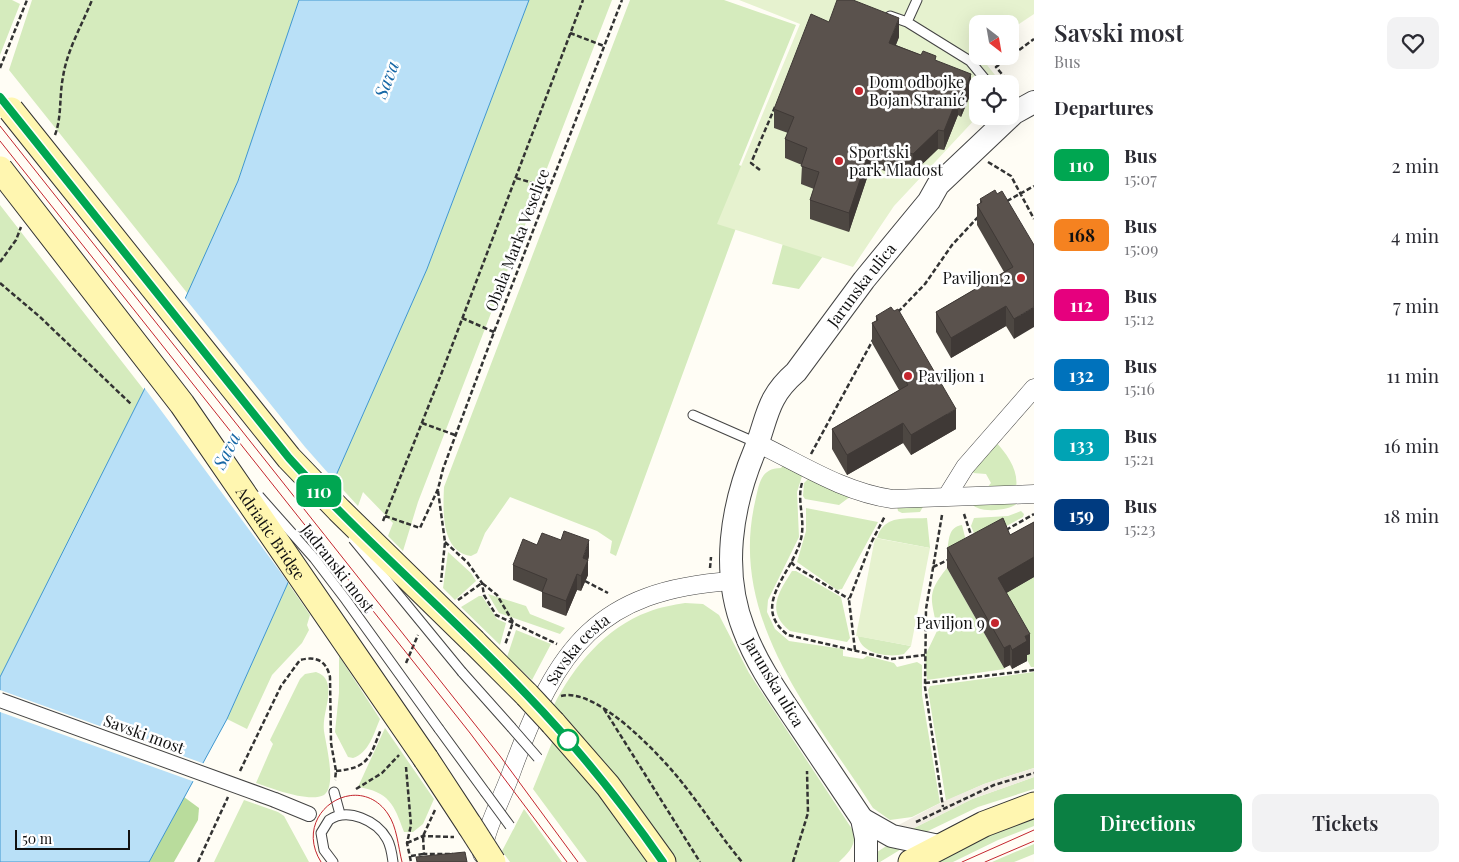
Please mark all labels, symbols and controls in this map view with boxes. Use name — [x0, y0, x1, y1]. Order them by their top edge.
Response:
north arrow — [969, 15, 1019, 65]
map controls — [969, 15, 1019, 125]
text: Savski most — [1054, 16, 1184, 48]
button: heart — [1387, 17, 1439, 69]
text: Bus — [1054, 51, 1080, 72]
water label: Sava — [368, 57, 404, 103]
place label: Dom odbojke Bojan Stranić — [869, 71, 965, 110]
button: locate — [969, 75, 1019, 125]
marker: Dom odbojke Bojan Stranić — [853, 85, 865, 97]
text: Departures — [1054, 94, 1154, 120]
place label: Sportski park Mladost — [849, 141, 943, 180]
text: Bus — [1124, 142, 1157, 168]
text: 2 min — [1391, 152, 1439, 178]
text: 110 — [1069, 153, 1094, 177]
marker: Sportski park Mladost — [833, 155, 845, 167]
street label: Obala Marka Veselice — [480, 165, 553, 314]
text: 15:07 — [1124, 168, 1157, 189]
text: Bus — [1124, 212, 1157, 238]
text: 4 min — [1391, 222, 1439, 248]
text: 168 — [1068, 223, 1095, 247]
street label: Jarunska ulica — [821, 238, 900, 332]
text: 15:09 — [1124, 238, 1158, 259]
place label: Paviljon 2 — [943, 267, 1011, 288]
marker: Paviljon 2 — [1015, 272, 1027, 284]
text: Bus — [1124, 282, 1157, 308]
text: 7 min — [1393, 292, 1439, 318]
text: 112 — [1070, 293, 1093, 317]
text: 15:12 — [1124, 308, 1154, 329]
text: Bus — [1124, 352, 1157, 378]
text: 11 min — [1386, 362, 1439, 388]
text: 132 — [1069, 363, 1094, 387]
place label: Paviljon 1 — [918, 365, 985, 386]
marker: Paviljon 1 — [902, 370, 914, 382]
text: 15:16 — [1124, 378, 1155, 399]
text: Bus — [1124, 422, 1157, 448]
water label: Sava — [206, 428, 246, 474]
text: 16 min — [1384, 432, 1439, 458]
text: 133 — [1069, 433, 1094, 457]
text: 15:21 — [1124, 448, 1154, 469]
line badge: 110 — [290, 475, 348, 507]
text: 110 — [306, 479, 332, 503]
street label: Adriatic Bridge — [231, 481, 311, 584]
text: Bus — [1124, 492, 1157, 518]
text: 18 min — [1384, 502, 1439, 528]
text: 159 — [1069, 503, 1094, 527]
street label: Jadranski most — [297, 518, 380, 617]
text: 15:23 — [1124, 518, 1156, 539]
street label: Savska cesta — [540, 608, 613, 689]
place label: Paviljon 9 — [916, 612, 985, 633]
marker: Paviljon 9 — [989, 617, 1001, 629]
street label: Jarunska ulica — [739, 632, 809, 730]
street label: Savski most — [101, 709, 188, 758]
unlabelled marker — [557, 729, 579, 751]
button: Directions — [1054, 794, 1242, 852]
button: Tickets — [1252, 794, 1439, 852]
scale bar — [15, 827, 130, 850]
text: 50 m — [22, 829, 52, 848]

